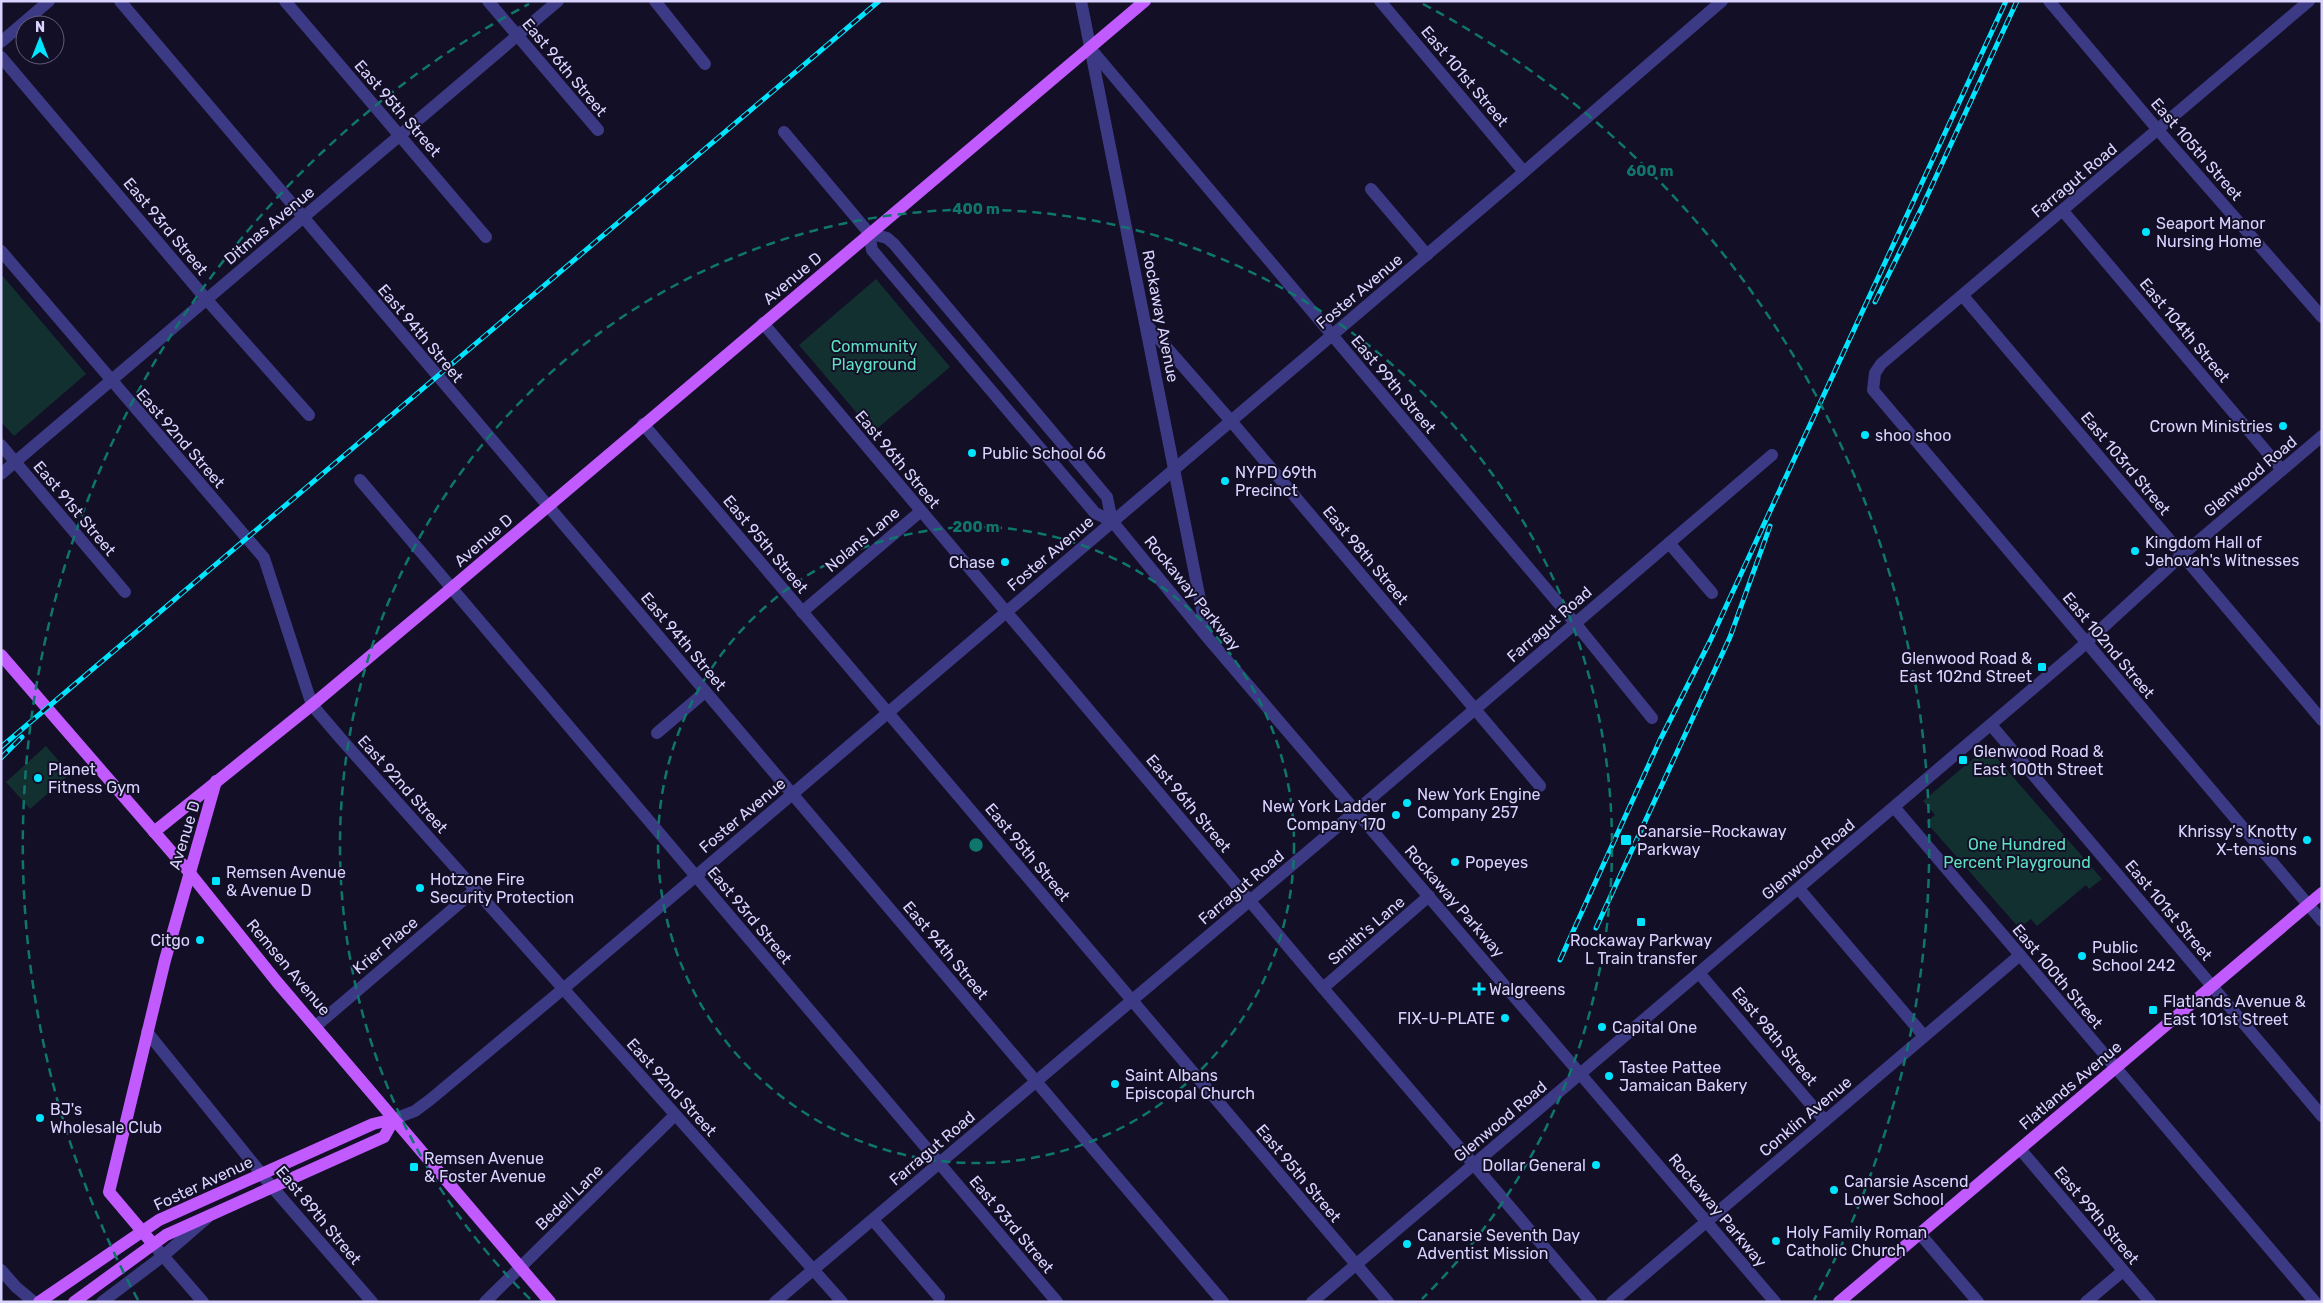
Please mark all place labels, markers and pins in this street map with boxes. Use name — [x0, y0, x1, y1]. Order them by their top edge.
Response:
place label: Seaport Manor Nursing Home — [2156, 214, 2265, 251]
marker: Seaport Manor Nursing Home — [2140, 226, 2152, 238]
place label: Crown Ministries — [2149, 417, 2273, 436]
marker: Crown Ministries — [2277, 420, 2289, 432]
place label: shoo shoo — [1875, 426, 1951, 445]
marker: shoo shoo — [1859, 429, 1871, 441]
place label: Public School 66 — [982, 444, 1106, 463]
marker: Public School 66 — [966, 447, 978, 459]
place label: NYPD 69th Precinct — [1235, 463, 1317, 500]
marker: NYPD 69th Precinct — [1219, 475, 1231, 487]
place label: Kingdom Hall of Jehovah's Witnesses — [2145, 533, 2299, 570]
marker: Kingdom Hall of Jehovah's Witnesses — [2129, 545, 2141, 557]
place label: Chase — [949, 553, 995, 572]
marker: Chase — [999, 556, 1011, 568]
place label: Glenwood Road & East 102nd Street — [1899, 649, 2032, 686]
marker: Glenwood Road & East 102nd Street — [2036, 661, 2048, 673]
place label: Glenwood Road & East 100th Street — [1973, 742, 2104, 779]
marker: Glenwood Road & East 100th Street — [1957, 754, 1969, 766]
place label: Planet Fitness Gym — [48, 760, 140, 797]
marker: Planet Fitness Gym — [32, 772, 44, 784]
place label: New York Engine Company 257 — [1417, 785, 1541, 822]
place label: New York Ladder Company 170 — [1262, 797, 1386, 834]
marker: New York Engine Company 257 — [1401, 797, 1413, 809]
marker: New York Ladder Company 170 — [1390, 809, 1402, 821]
place label: Canarsie–Rockaway Parkway — [1637, 822, 1787, 859]
place label: Khrissy’s Knotty X-tensions — [2178, 822, 2297, 859]
marker: Canarsie–Rockaway Parkway — [1619, 833, 1633, 847]
marker: Khrissy’s Knotty X-tensions — [2301, 834, 2313, 846]
centre of rings — [967, 836, 985, 854]
place label: Popeyes — [1465, 853, 1528, 872]
marker: Popeyes — [1449, 856, 1461, 868]
place label: Remsen Avenue & Avenue D — [226, 863, 346, 900]
place label: Hotzone Fire Security Protection — [430, 870, 574, 907]
marker: Remsen Avenue & Avenue D — [210, 875, 222, 887]
marker: Hotzone Fire Security Protection — [414, 882, 426, 894]
marker: Rockaway Parkway L Train transfer — [1635, 916, 1647, 928]
place label: Citgo — [150, 931, 190, 950]
place label: Rockaway Parkway L Train transfer — [1570, 931, 1712, 968]
marker: Citgo — [194, 934, 206, 946]
place label: Public School 242 — [2092, 938, 2175, 975]
marker: Public School 242 — [2076, 950, 2088, 962]
place label: Walgreens — [1489, 980, 1565, 999]
marker: Walgreens — [1473, 983, 1485, 995]
place label: Flatlands Avenue & East 101st Street — [2163, 992, 2306, 1029]
marker: Flatlands Avenue & East 101st Street — [2147, 1004, 2159, 1016]
place label: FIX-U-PLATE — [1398, 1009, 1495, 1028]
marker: FIX-U-PLATE — [1499, 1012, 1511, 1024]
place label: Capital One — [1612, 1018, 1697, 1037]
marker: Capital One — [1596, 1021, 1608, 1033]
place label: Tastee Pattee Jamaican Bakery — [1619, 1058, 1748, 1095]
place label: Saint Albans Episcopal Church — [1125, 1066, 1255, 1103]
marker: Tastee Pattee Jamaican Bakery — [1603, 1070, 1615, 1082]
marker: Saint Albans Episcopal Church — [1109, 1078, 1121, 1090]
place label: BJ's Wholesale Club — [50, 1100, 162, 1137]
marker: BJ's Wholesale Club — [34, 1112, 46, 1124]
place label: Remsen Avenue & Foster Avenue — [424, 1149, 546, 1186]
place label: Dollar General — [1482, 1156, 1586, 1175]
marker: Dollar General — [1590, 1159, 1602, 1171]
marker: Remsen Avenue & Foster Avenue — [408, 1161, 420, 1173]
place label: Canarsie Ascend Lower School — [1844, 1172, 1968, 1209]
marker: Canarsie Ascend Lower School — [1828, 1184, 1840, 1196]
place label: Holy Family Roman Catholic Church — [1786, 1223, 1927, 1260]
place label: Canarsie Seventh Day Adventist Mission — [1417, 1226, 1580, 1263]
marker: Holy Family Roman Catholic Church — [1770, 1235, 1782, 1247]
marker: Canarsie Seventh Day Adventist Mission — [1401, 1238, 1413, 1250]

